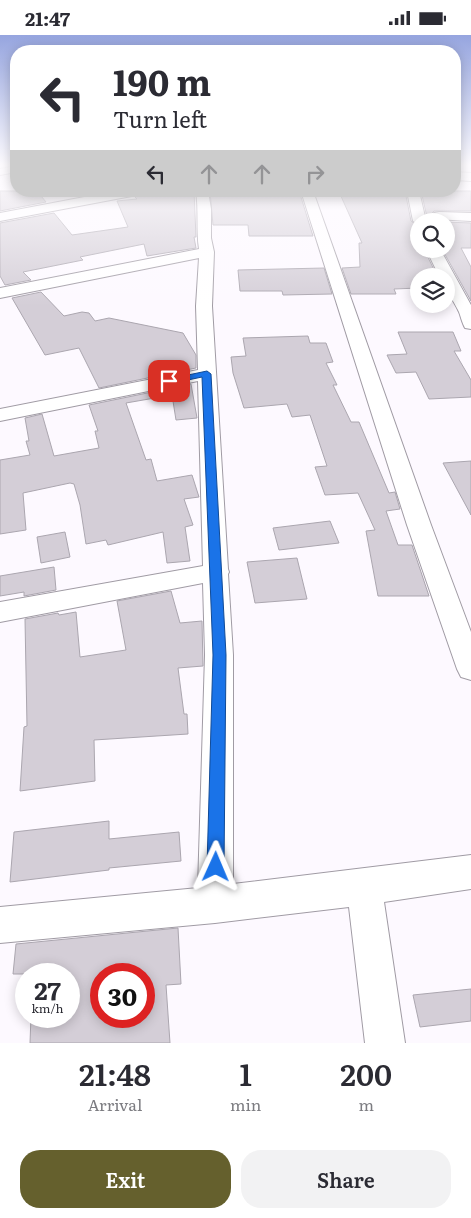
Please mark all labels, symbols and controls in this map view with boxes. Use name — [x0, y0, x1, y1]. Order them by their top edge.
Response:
text: 21:47 — [25, 4, 70, 32]
text: 190 m — [113, 55, 211, 107]
icon: left — [30, 65, 95, 130]
text: Turn left — [113, 102, 207, 135]
icon: left — [142, 160, 170, 188]
icon: ahead — [195, 160, 223, 188]
icon: ahead — [248, 160, 276, 188]
icon: right — [301, 160, 329, 188]
map controls — [410, 213, 455, 313]
button: search — [410, 213, 455, 258]
button: layers — [410, 268, 455, 313]
pin — [148, 360, 190, 402]
icon: arrive — [155, 367, 183, 395]
position arrow — [189, 840, 241, 892]
speed limit sign: 30 — [90, 963, 155, 1028]
text: 27 — [34, 971, 61, 1008]
text: km/h — [32, 999, 63, 1017]
text: 21:48 — [79, 1051, 151, 1095]
text: 1 — [240, 1051, 252, 1095]
text: 200 — [340, 1051, 392, 1095]
text: Arrival — [88, 1092, 142, 1116]
text: min — [230, 1092, 261, 1116]
text: m — [358, 1092, 374, 1116]
button: Exit — [20, 1150, 231, 1208]
button: Share — [241, 1150, 451, 1208]

